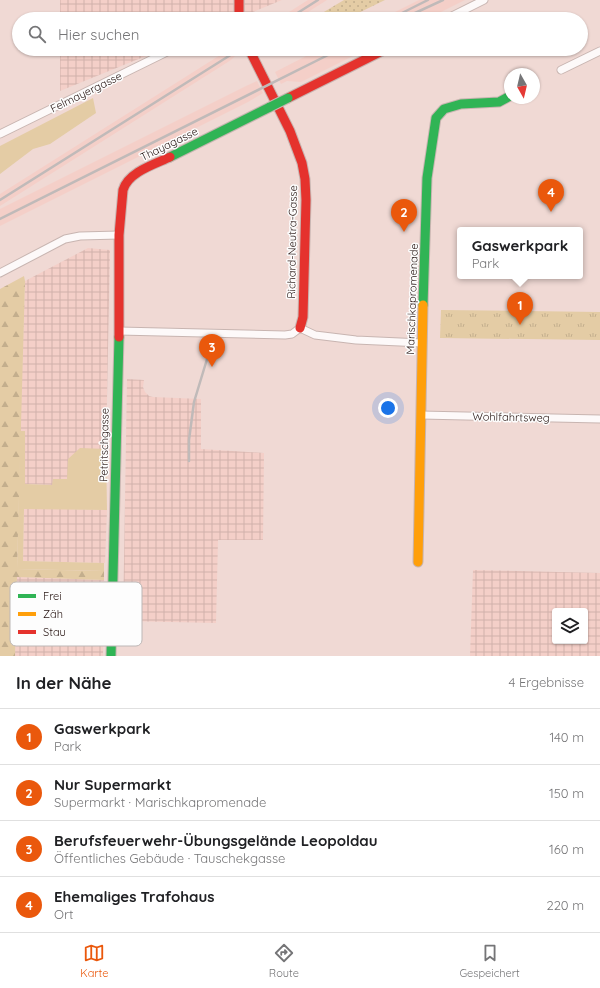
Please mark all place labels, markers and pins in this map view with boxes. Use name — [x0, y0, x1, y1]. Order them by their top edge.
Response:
pin: 4 — [538, 179, 564, 212]
pin: 2 — [391, 199, 417, 232]
pin: 1 — [507, 292, 533, 325]
pin: 3 — [199, 334, 225, 367]

